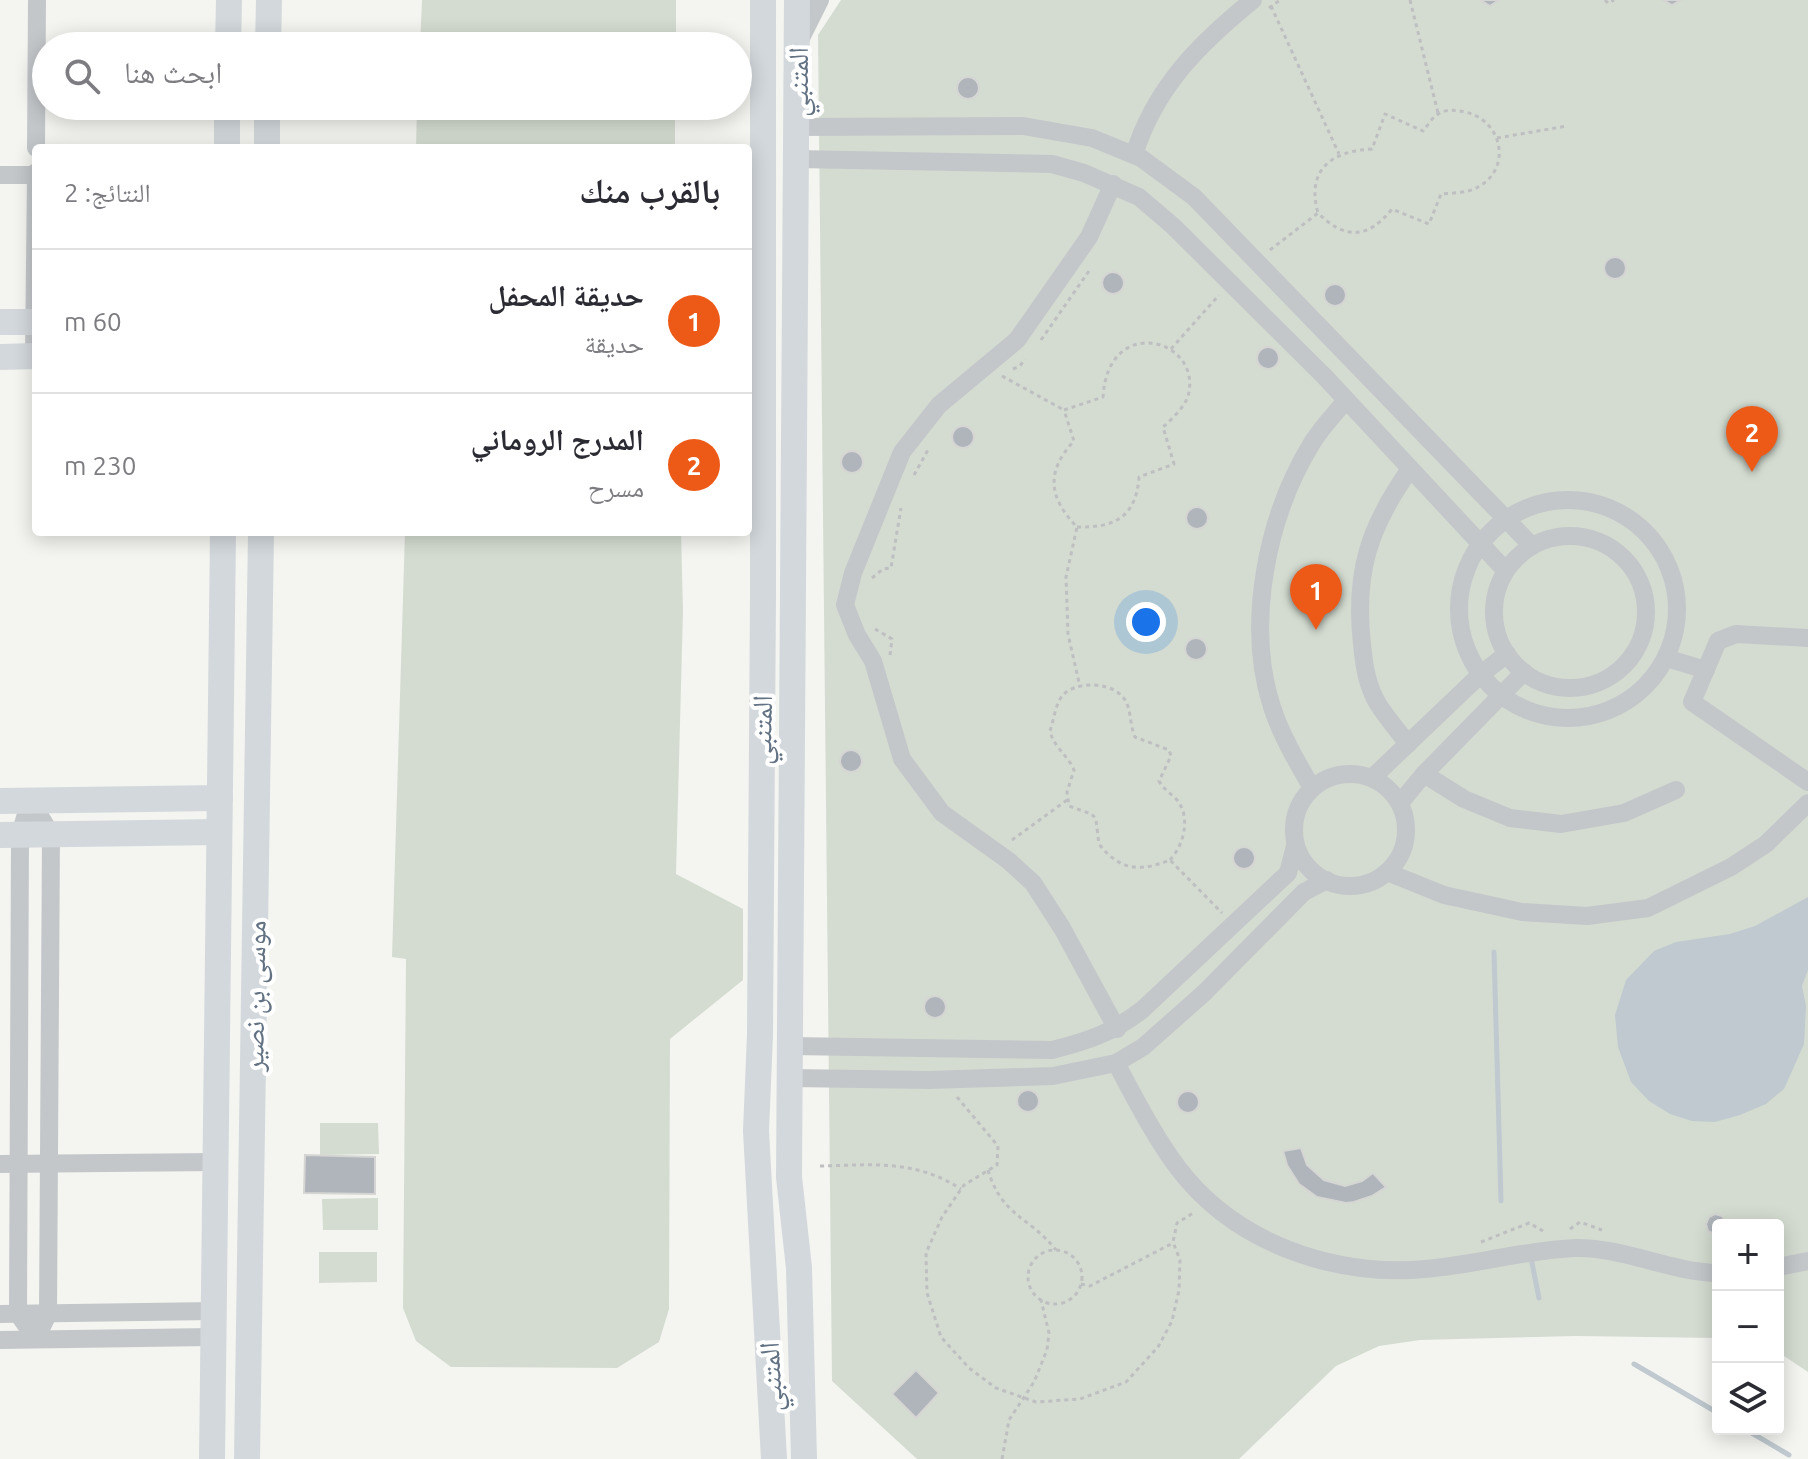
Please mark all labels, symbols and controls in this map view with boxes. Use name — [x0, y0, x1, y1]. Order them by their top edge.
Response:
search box — [32, 32, 752, 120]
street label: المتنبي — [782, 47, 821, 117]
icon: search — [60, 54, 104, 98]
text: ابحث هنا — [124, 55, 222, 89]
text: بالقرب منك — [579, 171, 720, 209]
text: النتائج: 2 — [64, 178, 151, 207]
text: حديقة المحفل — [488, 278, 644, 312]
text: 60 m — [64, 307, 122, 336]
text: 1 — [687, 307, 701, 336]
text: حديقة — [584, 329, 644, 358]
pin: 2 — [1726, 406, 1778, 472]
text: المدرج الروماني — [470, 422, 644, 456]
text: 230 m — [64, 451, 136, 480]
text: 2 — [687, 451, 701, 480]
text: مسرح — [588, 473, 644, 502]
pin: 1 — [1290, 564, 1342, 630]
your location — [1126, 602, 1166, 642]
street label: المتنبي — [745, 695, 785, 765]
street label: موسى بن نصير — [237, 920, 274, 1073]
map controls — [1712, 1219, 1784, 1435]
button: + — [1712, 1219, 1784, 1291]
button: − — [1712, 1291, 1784, 1363]
street label: المتنبي — [753, 1341, 795, 1413]
button: layers — [1712, 1363, 1784, 1435]

